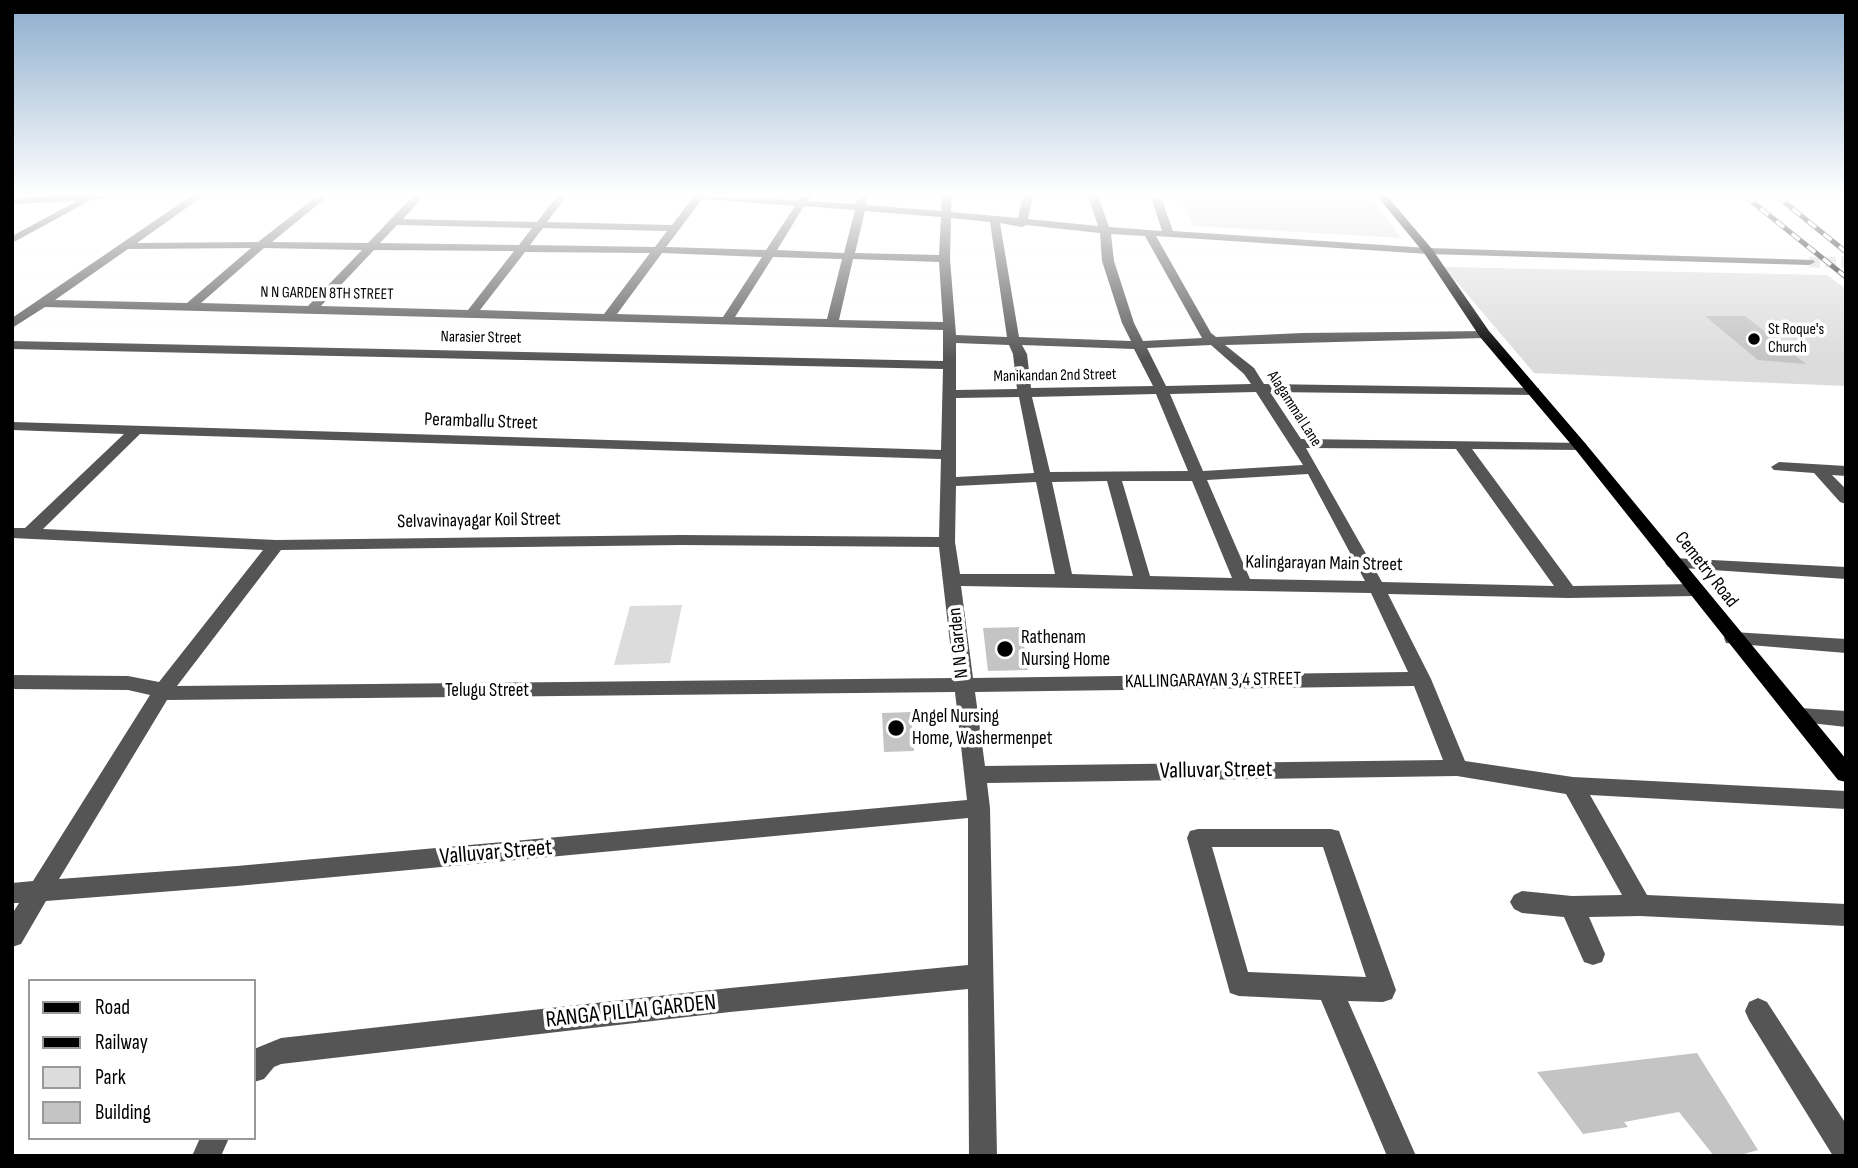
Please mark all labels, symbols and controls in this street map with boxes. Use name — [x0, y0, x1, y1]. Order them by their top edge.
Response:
street label: N N GARDEN 8TH STREET — [260, 283, 394, 305]
place label: St Roque's Church — [1768, 320, 1824, 358]
street label: Narasier Street — [440, 328, 522, 348]
marker: St Roque's Church — [1746, 331, 1762, 347]
street label: Manikandan 2nd Street — [993, 365, 1117, 387]
street label: Alagammal Lane — [1262, 368, 1326, 450]
street label: Peramballu Street — [424, 409, 538, 435]
street label: Selvavinayagar Koil Street — [397, 508, 561, 534]
street label: Cemetry Road — [1669, 528, 1743, 612]
street label: Kalingarayan Main Street — [1245, 551, 1403, 577]
street label: N N Garden — [944, 607, 974, 679]
place label: Rathenam Nursing Home — [1021, 627, 1110, 671]
marker: Rathenam Nursing Home — [995, 639, 1015, 659]
street label: KALLINGARAYAN 3,4 STREET — [1125, 668, 1301, 694]
street label: Telugu Street — [445, 680, 529, 702]
place label: Angel Nursing Home, Washermenpet — [912, 706, 1052, 750]
marker: Angel Nursing Home, Washermenpet — [886, 718, 906, 738]
street label: Valluvar Street — [1159, 756, 1273, 786]
street label: Valluvar Street — [439, 834, 553, 872]
legend — [28, 979, 256, 1140]
street label: RANGA PILLAI GARDEN — [544, 989, 718, 1035]
text: Road — [95, 995, 130, 1020]
text: Railway — [95, 1030, 148, 1055]
text: Park — [95, 1065, 126, 1090]
text: Building — [95, 1100, 151, 1125]

